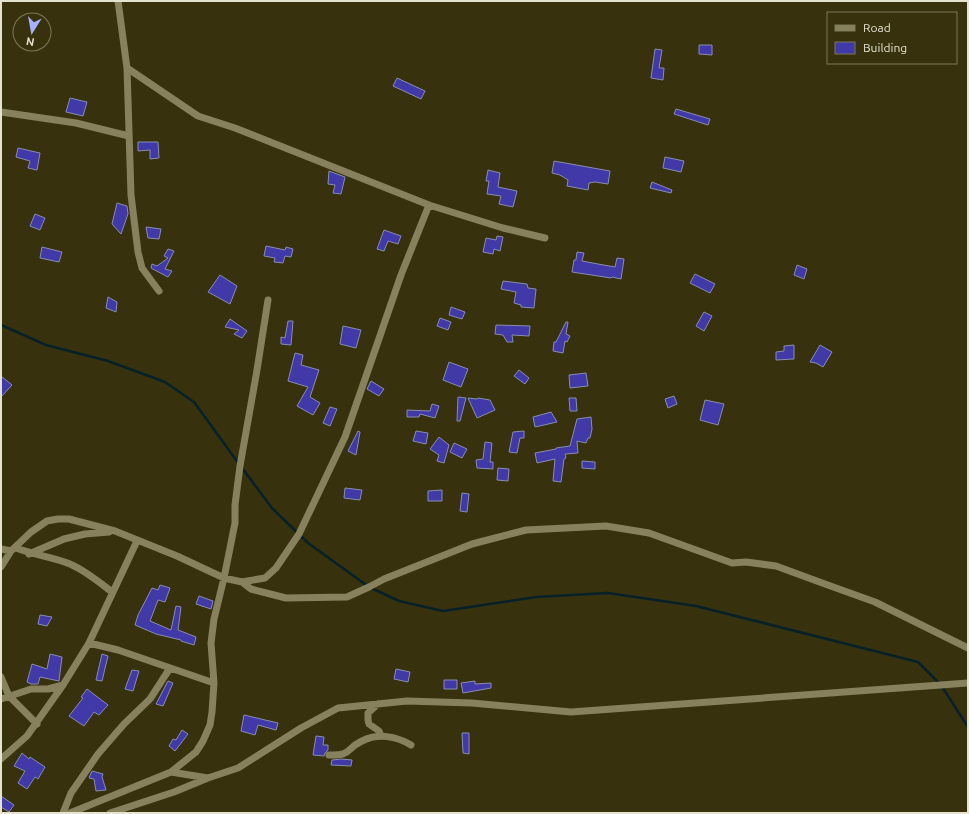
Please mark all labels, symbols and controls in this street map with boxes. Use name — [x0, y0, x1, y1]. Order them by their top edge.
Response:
north arrow — [12, 12, 52, 52]
legend — [827, 12, 957, 64]
text: Road — [863, 21, 891, 34]
text: N — [25, 35, 35, 48]
text: Building — [863, 41, 907, 54]

